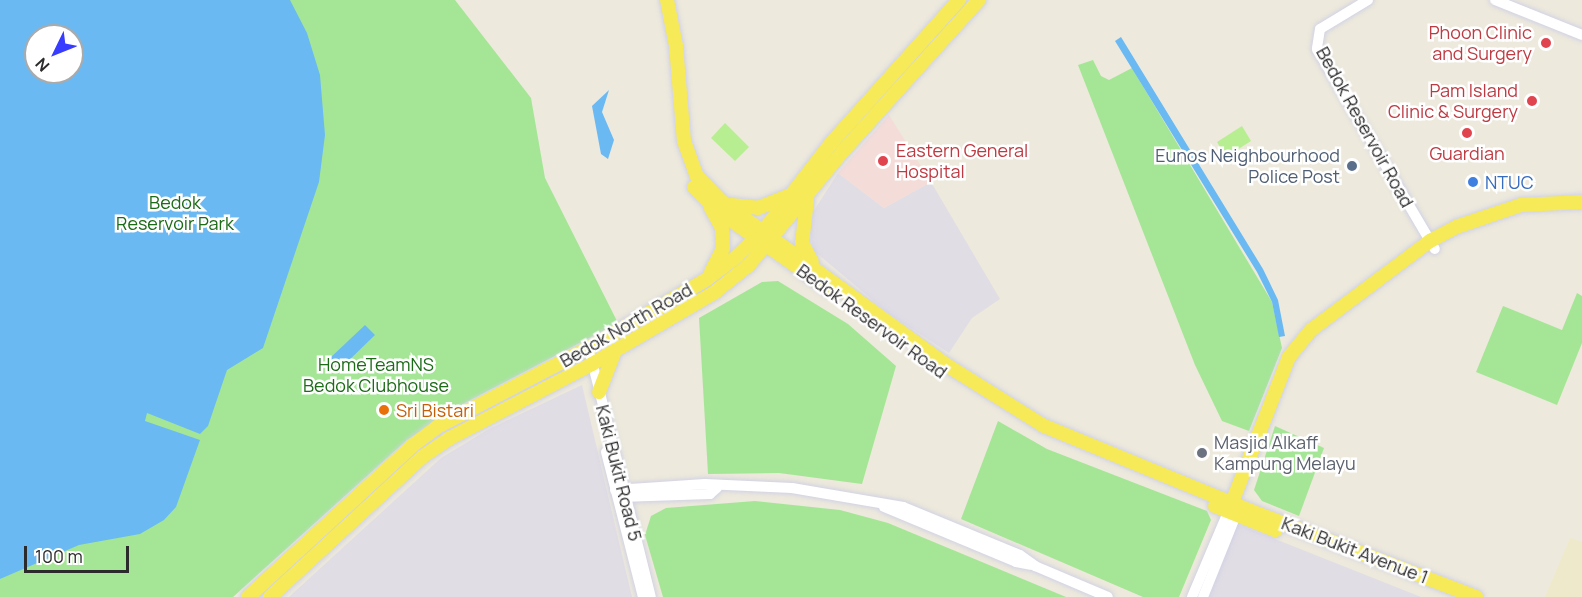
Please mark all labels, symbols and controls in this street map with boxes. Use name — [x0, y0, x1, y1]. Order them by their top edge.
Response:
place label: Phoon Clinic and Surgery — [1429, 22, 1532, 64]
north arrow — [24, 24, 84, 84]
marker: Phoon Clinic and Surgery — [1537, 34, 1555, 52]
street label: Bedok Reservoir Road — [1312, 43, 1418, 211]
text: N — [30, 53, 54, 77]
place label: Pam Island Clinic & Surgery — [1388, 80, 1518, 122]
marker: Pam Island Clinic & Surgery — [1523, 92, 1541, 110]
marker: Guardian — [1460, 126, 1474, 140]
place label: Eastern General Hospital — [896, 140, 1028, 182]
place label: Guardian — [1429, 142, 1505, 164]
place label: Eunos Neighbourhood Police Post — [1155, 145, 1340, 188]
marker: Eastern General Hospital — [874, 152, 892, 170]
marker: Eunos Neighbourhood Police Post — [1345, 159, 1359, 173]
place label: NTUC — [1485, 171, 1534, 193]
marker: NTUC — [1466, 175, 1480, 189]
park label: Bedok Reservoir Park — [116, 192, 234, 234]
street label: Bedok Reservoir Road — [793, 259, 951, 383]
street label: Bedok North Road — [556, 278, 696, 372]
park label: HomeTeamNS Bedok Clubhouse — [303, 354, 449, 397]
place label: Sri Bistari — [396, 399, 474, 421]
marker: Sri Bistari — [377, 403, 391, 417]
street label: Kaki Bukit Road 5 — [592, 403, 646, 543]
place label: Masjid Alkaff Kampung Melayu — [1214, 432, 1356, 474]
marker: Masjid Alkaff Kampung Melayu — [1195, 446, 1209, 460]
street label: Kaki Bukit Avenue 1 — [1279, 512, 1431, 588]
scale bar — [27, 534, 132, 572]
text: 100 m — [35, 544, 83, 568]

